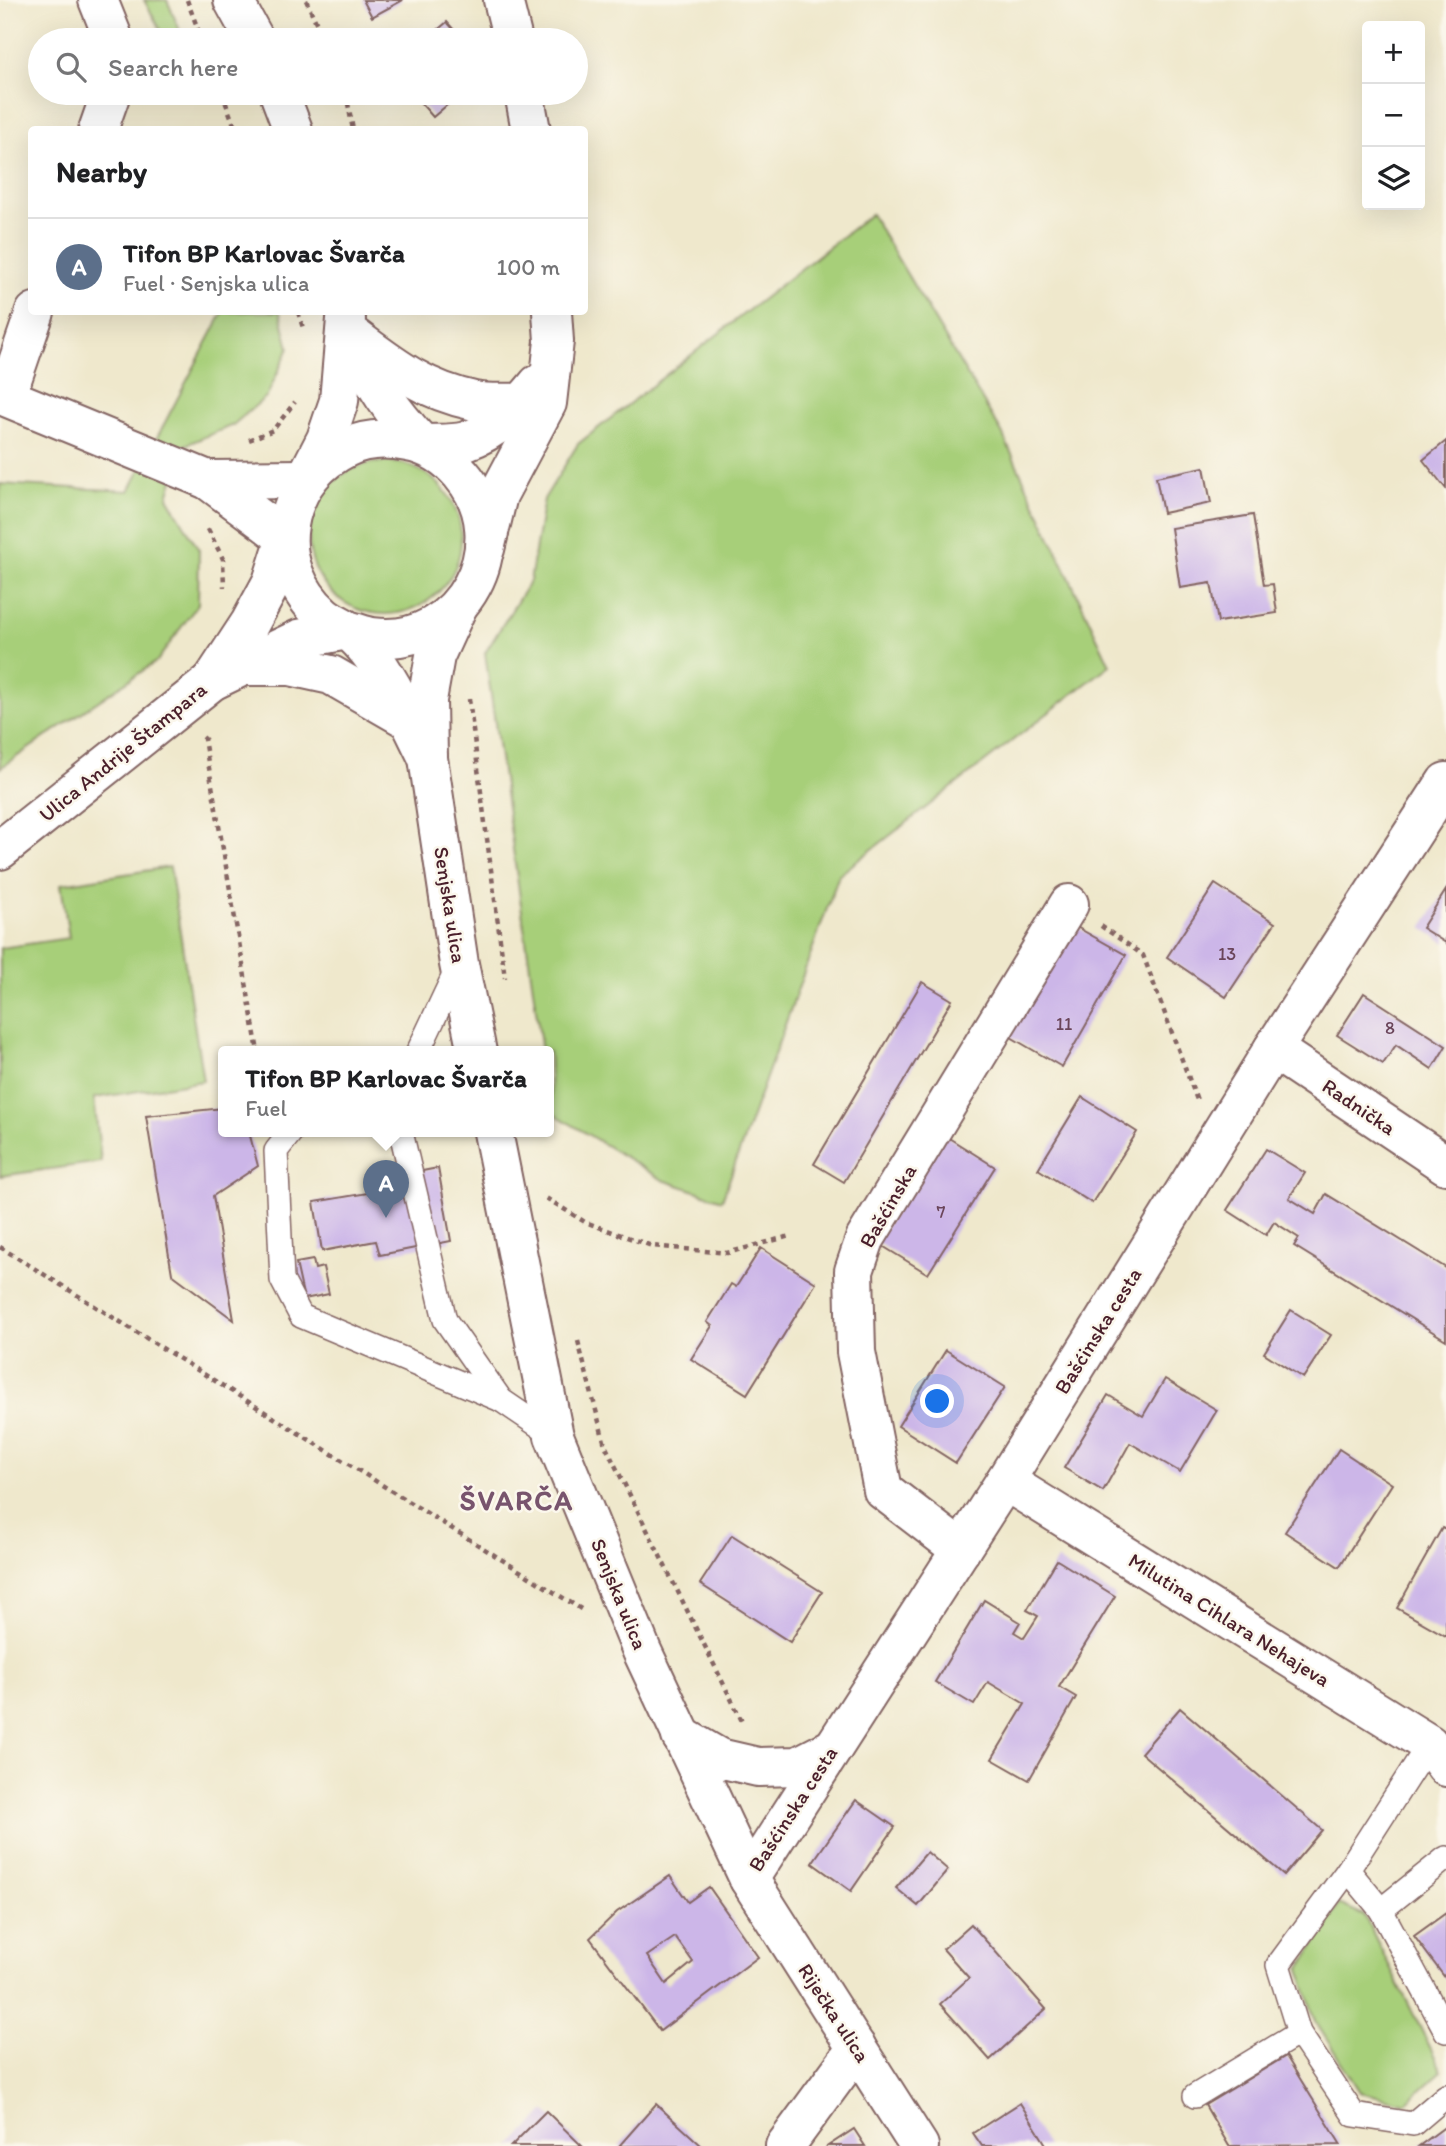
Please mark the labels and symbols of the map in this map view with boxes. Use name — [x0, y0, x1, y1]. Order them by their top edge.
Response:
street label: Ulica Andrije Štampara — [34, 676, 212, 827]
street label: Senjska ulica — [429, 845, 472, 965]
house number: 13 — [1218, 943, 1236, 965]
house number: 11 — [1056, 1013, 1072, 1035]
house number: 8 — [1385, 1017, 1395, 1039]
street label: Radnička — [1318, 1073, 1401, 1140]
pin: A — [363, 1160, 409, 1218]
street label: Bašćinska — [854, 1160, 921, 1252]
house number: 7 — [937, 1201, 946, 1223]
street label: Bašćinska cesta — [1049, 1263, 1146, 1399]
your location — [920, 1384, 954, 1418]
district label: ŠVARČA — [460, 1483, 574, 1517]
street label: Senjska ulica — [586, 1535, 653, 1653]
street label: Milutina Cihlara Nehajeva — [1124, 1547, 1335, 1692]
street label: Bašćinska cesta — [743, 1741, 842, 1876]
street label: Riječka ulica — [793, 1958, 876, 2067]

